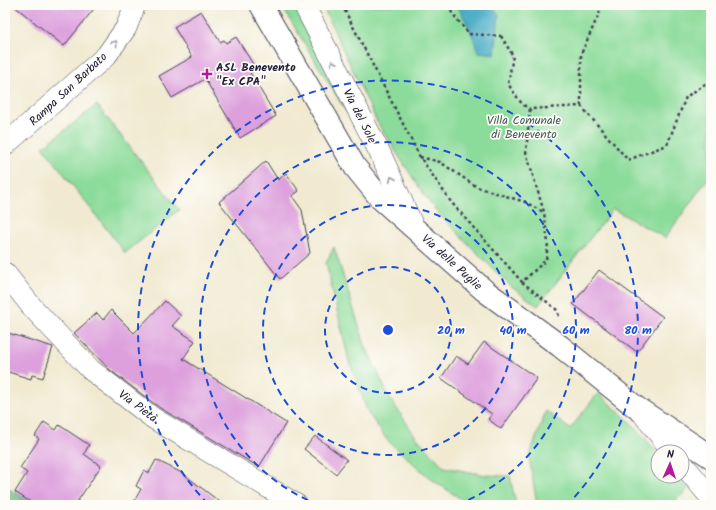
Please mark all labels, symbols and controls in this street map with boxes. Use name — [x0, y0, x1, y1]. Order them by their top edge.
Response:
one-way arrow — [111, 40, 118, 47]
street label: Rampa San Barbato — [25, 48, 112, 131]
place label: ASL Benevento "Ex CPA" — [216, 58, 296, 91]
one-way arrow — [331, 60, 338, 67]
marker: ASL Benevento "Ex CPA" — [201, 68, 213, 80]
street label: Via del Sole — [338, 86, 382, 147]
park label: Villa Comunale di Benevento — [487, 111, 562, 144]
one-way arrow — [389, 176, 397, 184]
street label: Via delle Puglie — [417, 230, 487, 295]
text: 20 m — [437, 321, 465, 340]
text: 40 m — [499, 321, 527, 340]
text: 60 m — [562, 321, 590, 340]
text: 80 m — [624, 321, 652, 340]
centre of rings — [381, 323, 395, 337]
street label: Via Pietà — [114, 385, 162, 428]
north arrow — [650, 444, 690, 484]
text: N — [667, 446, 674, 464]

